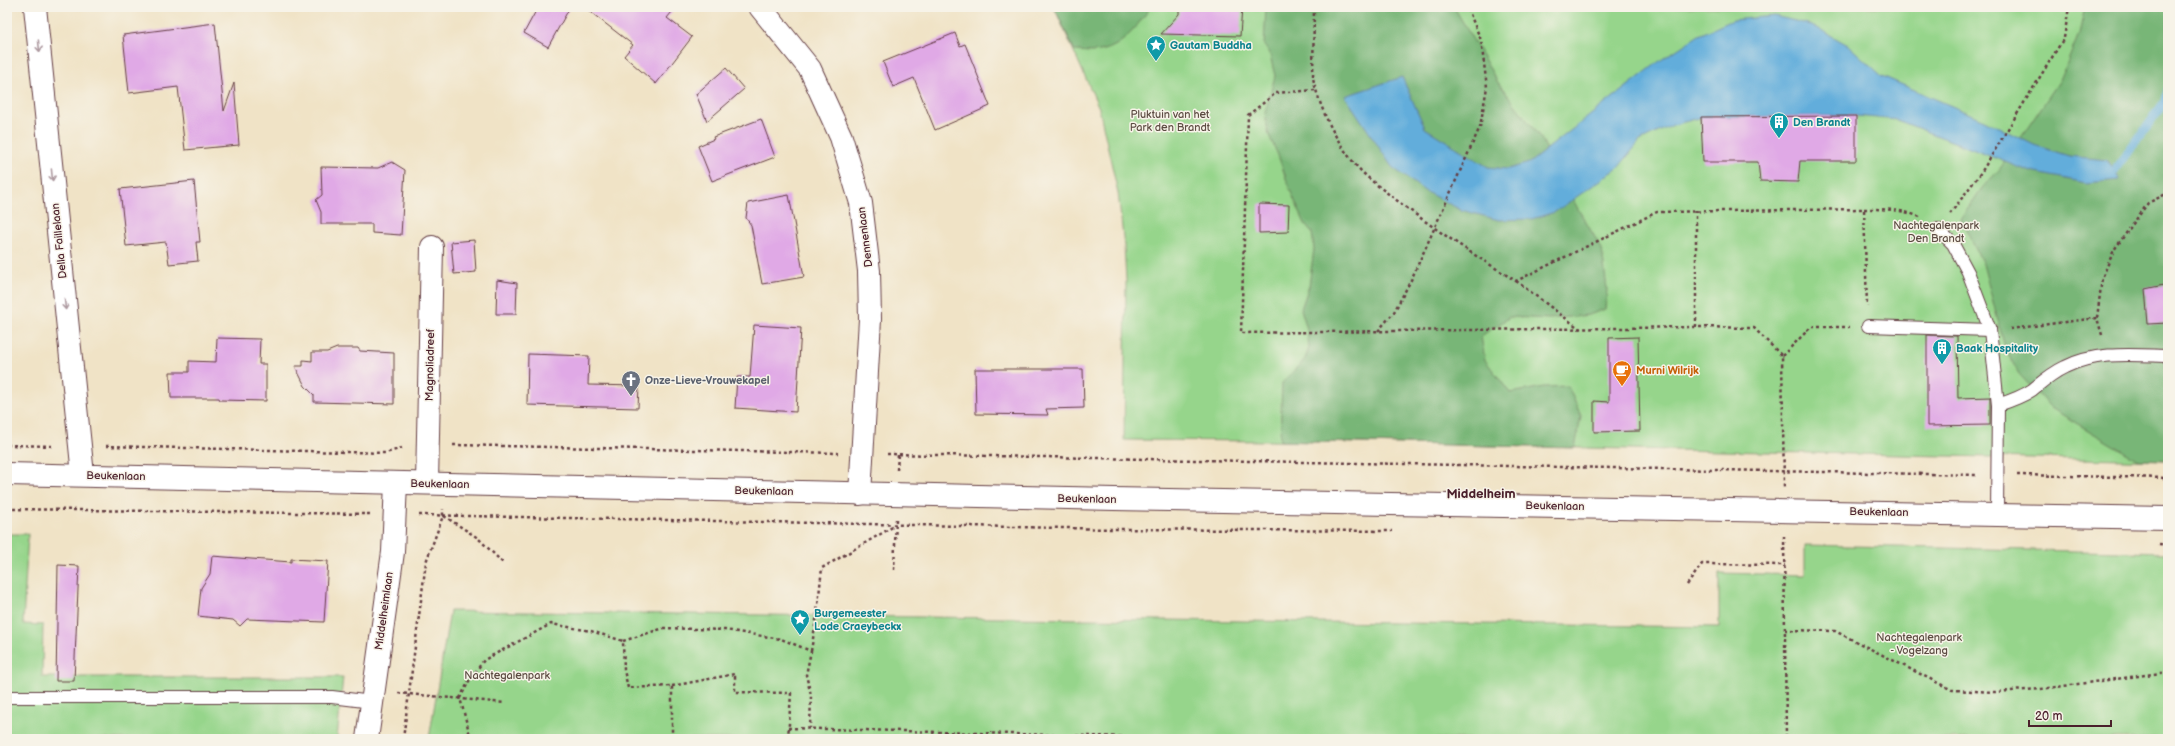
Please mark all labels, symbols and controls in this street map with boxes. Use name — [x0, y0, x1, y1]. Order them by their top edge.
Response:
place icon: Gautam Buddha — [1145, 34, 1167, 62]
one-way arrow — [35, 39, 43, 52]
place label: Gautam Buddha — [1170, 39, 1252, 52]
park label: Pluktuin van het Park den Brandt — [1130, 108, 1211, 134]
building icon: Den Brandt — [1768, 111, 1790, 139]
place label: Den Brandt — [1793, 116, 1851, 129]
one-way arrow — [48, 168, 56, 181]
street label: Della Faillelaan — [49, 203, 69, 279]
street label: Dennenlaan — [855, 206, 875, 268]
park label: Nachtegalenpark Den Brandt — [1893, 219, 1979, 245]
one-way arrow — [62, 298, 69, 311]
street label: Magnoliadreef — [423, 328, 437, 401]
building icon: Baak Hospitality — [1931, 337, 1953, 365]
place label: Baak Hospitality — [1956, 342, 2038, 355]
cafe icon: Murni Wilrijk — [1611, 359, 1633, 387]
place label: Murni Wilrijk — [1636, 364, 1699, 377]
church icon: Onze-Lieve-Vrouwekapel — [620, 369, 642, 397]
place label: Onze-Lieve-Vrouwekapel — [645, 374, 770, 387]
street label: Beukenlaan — [86, 469, 146, 483]
street label: Beukenlaan — [410, 477, 470, 491]
street label: Beukenlaan — [734, 484, 794, 498]
district label: Middelheim — [1446, 486, 1516, 502]
street label: Beukenlaan — [1057, 492, 1117, 506]
street label: Beukenlaan — [1525, 499, 1585, 513]
street label: Beukenlaan — [1849, 505, 1909, 519]
street label: Middelheimlaan — [372, 571, 396, 651]
place label: Burgemeester Lode Craeybeckx — [814, 607, 901, 633]
place icon: Burgemeester Lode Craeybeckx — [789, 608, 811, 636]
park label: Nachtegalenpark - Vogelzang — [1876, 631, 1962, 657]
park label: Nachtegalenpark — [464, 669, 550, 682]
scale bar — [2029, 702, 2111, 728]
text: 20 m — [2035, 709, 2062, 724]

